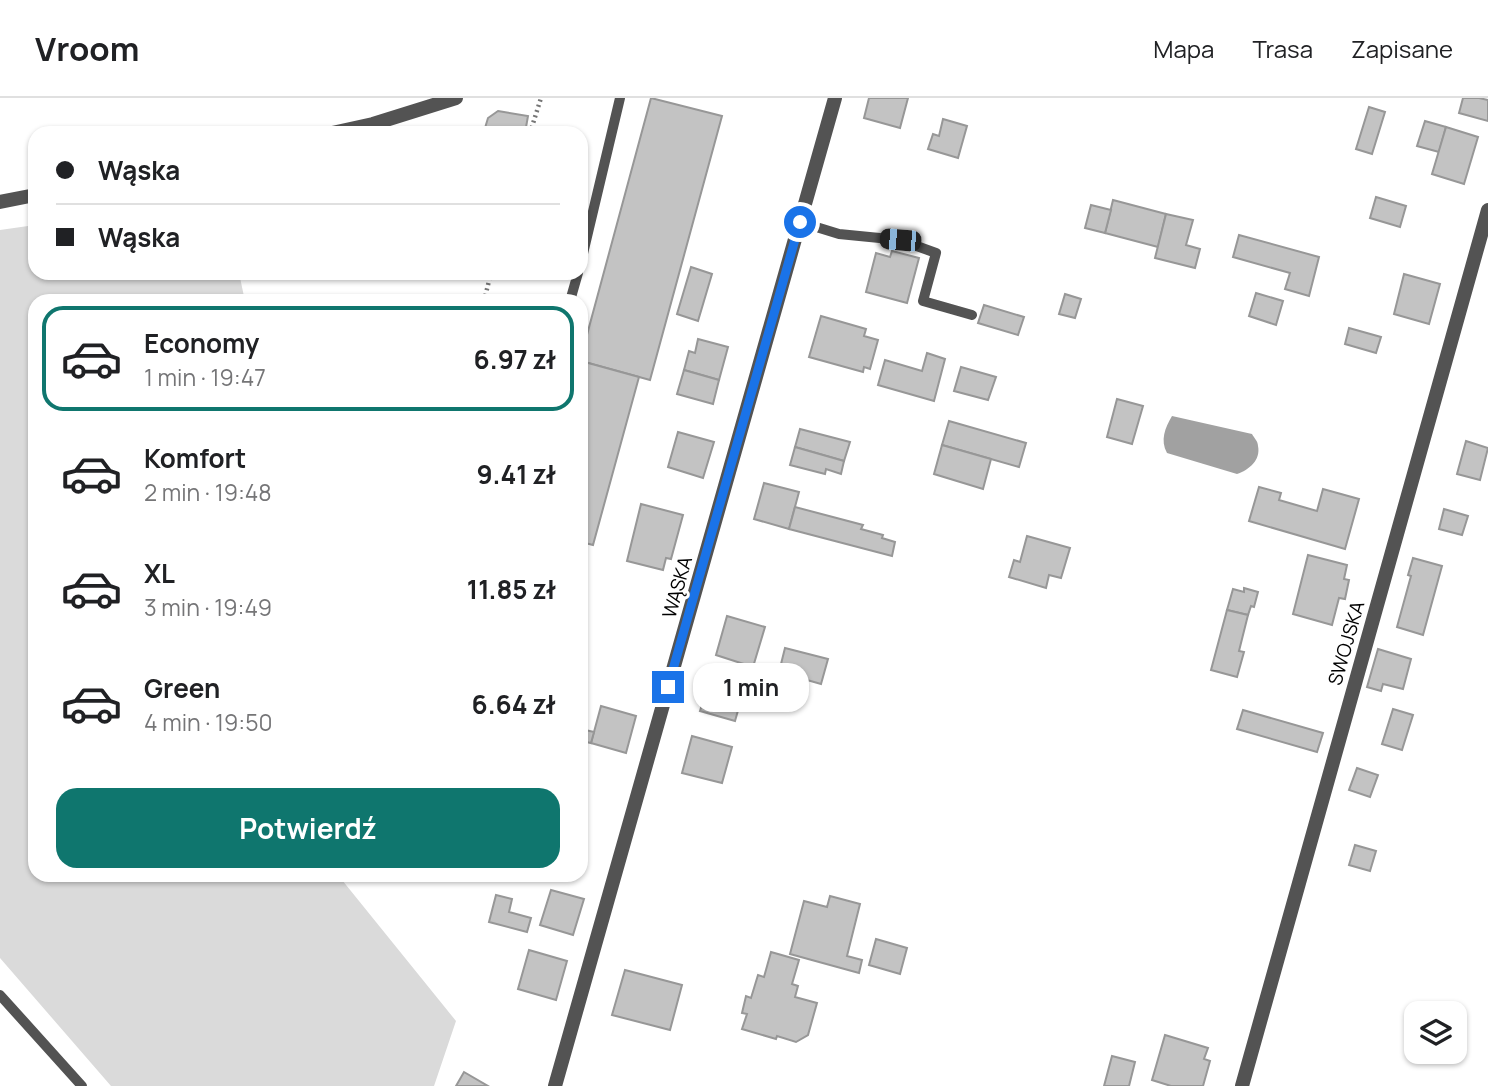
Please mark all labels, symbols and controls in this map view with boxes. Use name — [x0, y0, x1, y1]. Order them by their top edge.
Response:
text: Vroom — [35, 26, 139, 71]
text: Mapa — [1153, 32, 1214, 65]
text: Trasa — [1252, 32, 1313, 65]
text: Zapisane — [1351, 32, 1453, 65]
text: Wąska — [98, 152, 180, 188]
route start — [784, 206, 816, 238]
text: Wąska — [98, 219, 180, 255]
car — [879, 228, 922, 252]
text: Economy — [144, 325, 259, 361]
icon: car — [60, 327, 123, 390]
text: 6.97 zł — [474, 341, 556, 377]
text: 1 min · 19:47 — [144, 361, 266, 393]
text: Komfort — [144, 440, 246, 476]
icon: car — [60, 442, 123, 505]
text: 9.41 zł — [476, 456, 556, 492]
text: 2 min · 19:48 — [144, 476, 272, 508]
street label: WĄSKA — [656, 553, 698, 621]
text: XL — [144, 555, 175, 591]
icon: car — [60, 557, 123, 620]
text: 11.85 zł — [467, 571, 556, 607]
text: 3 min · 19:49 — [144, 591, 272, 623]
street label: SWOJSKA — [1322, 598, 1370, 688]
callout: 1 min — [692, 662, 808, 712]
text: Green — [144, 670, 220, 706]
route end — [652, 671, 684, 703]
text: 1 min — [723, 671, 779, 703]
icon: car — [60, 672, 123, 735]
text: 6.64 zł — [472, 686, 556, 722]
text: 4 min · 19:50 — [144, 706, 273, 738]
button: Potwierdź — [56, 788, 560, 868]
map controls — [1404, 1001, 1467, 1064]
button: layers — [1404, 1001, 1467, 1064]

